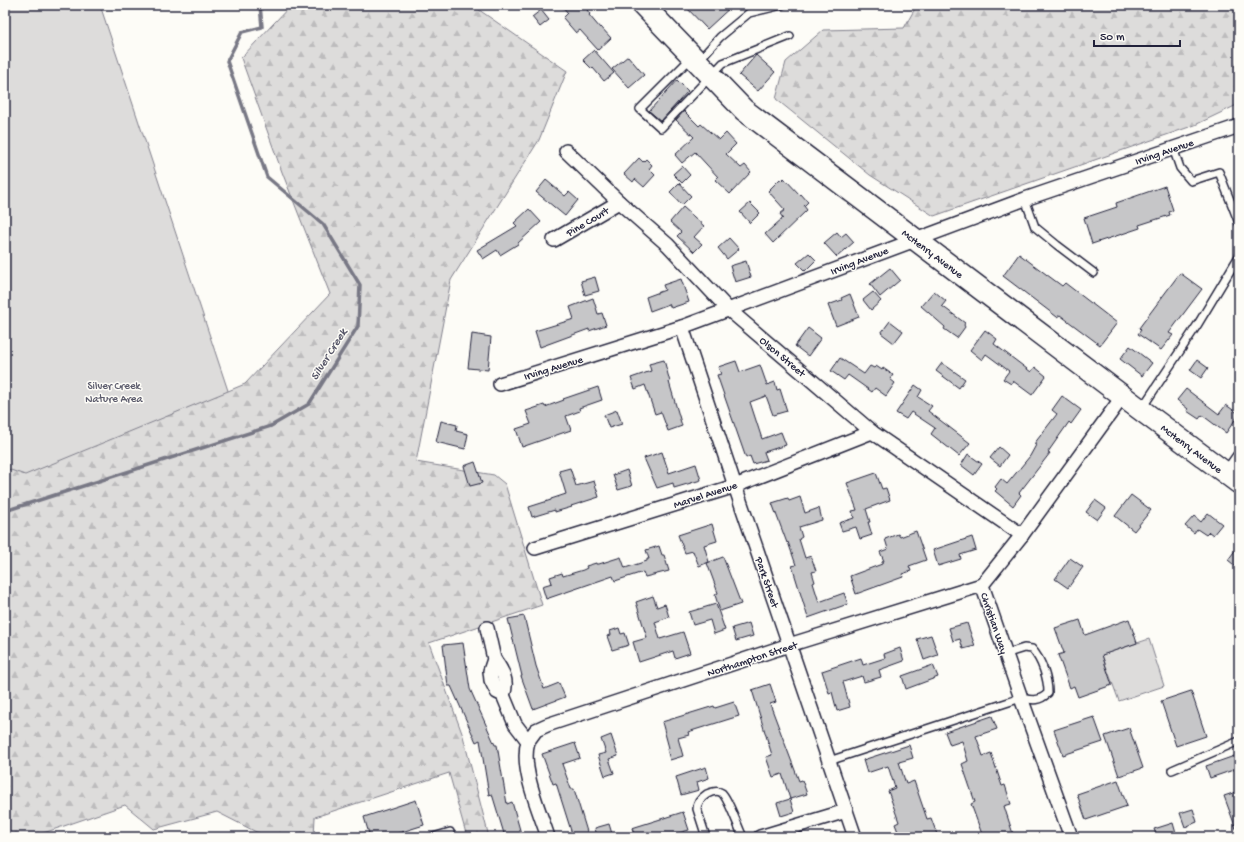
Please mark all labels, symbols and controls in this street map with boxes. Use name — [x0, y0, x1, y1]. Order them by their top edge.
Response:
scale bar — [1094, 22, 1180, 48]
text: 50 m — [1100, 31, 1125, 45]
street label: Irving Avenue — [1134, 137, 1196, 168]
street label: Pine Court — [564, 205, 613, 241]
street label: McHenry Avenue — [899, 228, 965, 282]
street label: Irving Avenue — [829, 245, 891, 278]
water label: Silver Creek — [308, 325, 352, 383]
street label: Olson Street — [756, 335, 808, 381]
street label: Irving Avenue — [523, 354, 585, 384]
park label: Silver Creek Nature Area — [85, 381, 144, 406]
street label: McHenry Avenue — [1158, 423, 1224, 477]
street label: Marvel Avenue — [672, 480, 739, 512]
street label: Park Street — [751, 555, 781, 611]
street label: Christian Way — [977, 591, 1009, 656]
street label: Northampton Street — [706, 639, 801, 680]

